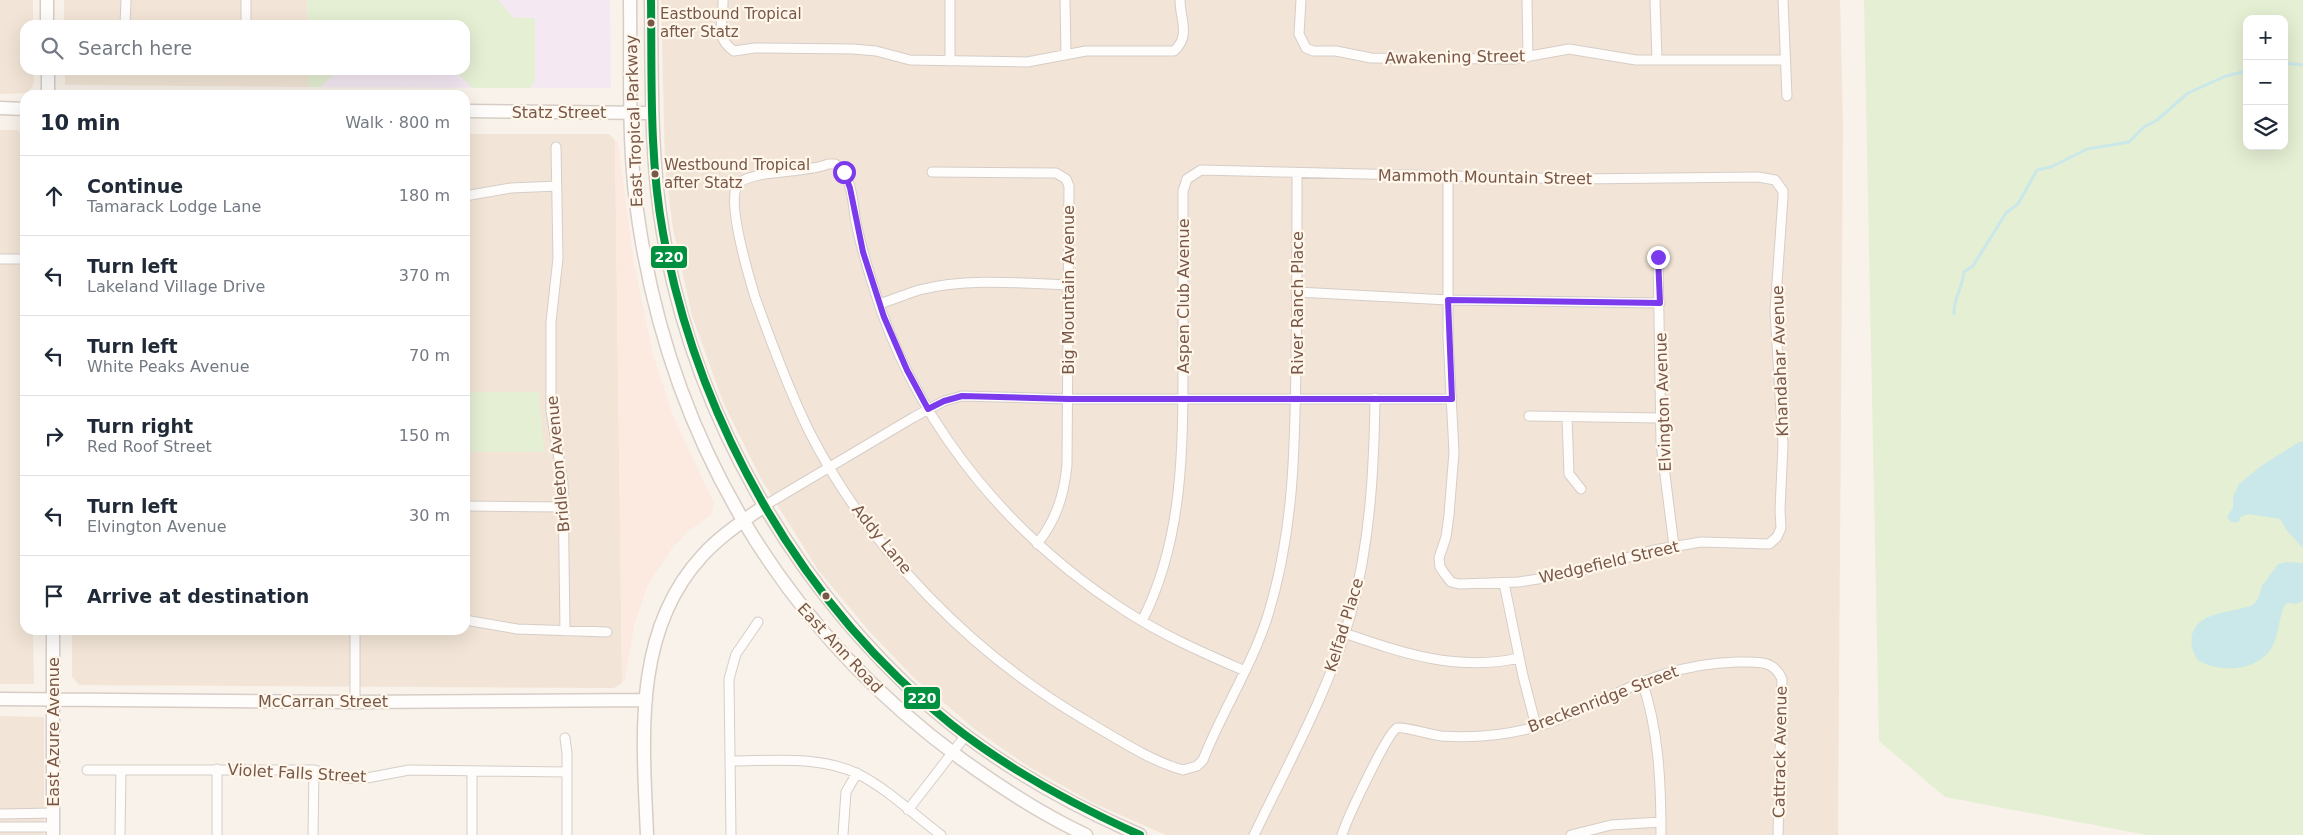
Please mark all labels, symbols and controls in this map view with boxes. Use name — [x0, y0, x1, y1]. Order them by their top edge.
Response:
place label: Eastbound Tropical after Statz — [660, 5, 802, 41]
map controls — [2243, 15, 2288, 150]
button: + — [2243, 15, 2288, 60]
marker: Eastbound Tropical after Statz — [646, 18, 656, 28]
search box — [20, 20, 470, 75]
icon: search — [38, 34, 66, 62]
street label: East Tropical Parkway — [621, 34, 647, 208]
text: Search here — [78, 37, 192, 59]
street label: Awakening Street — [1385, 46, 1525, 68]
button: − — [2243, 60, 2288, 105]
street label: Statz Street — [512, 103, 606, 122]
button: layers — [2243, 105, 2288, 150]
text: 10 min — [40, 111, 121, 135]
text: Walk · 800 m — [345, 113, 450, 132]
place label: Westbound Tropical after Statz — [664, 156, 810, 192]
route start — [833, 161, 856, 184]
street label: Mammoth Mountain Street — [1378, 166, 1592, 188]
marker: Westbound Tropical after Statz — [650, 169, 660, 179]
text: Continue — [87, 175, 183, 197]
icon: ahead — [40, 182, 68, 210]
text: 180 m — [399, 186, 450, 205]
text: Tamarack Lodge Lane — [87, 197, 261, 216]
street label: Big Mountain Avenue — [1059, 205, 1078, 375]
street label: Aspen Club Avenue — [1174, 219, 1193, 373]
street label: River Ranch Place — [1288, 231, 1307, 375]
line badge: 220 — [650, 245, 688, 269]
route end — [1647, 246, 1670, 269]
text: 220 — [654, 249, 684, 265]
text: Turn left — [87, 255, 178, 277]
icon: left — [40, 262, 68, 290]
text: 370 m — [399, 266, 450, 285]
text: Lakeland Village Drive — [87, 277, 265, 296]
street label: Khandahar Avenue — [1768, 285, 1792, 437]
street label: Elvington Avenue — [1651, 332, 1675, 472]
text: Turn left — [87, 335, 178, 357]
icon: left — [40, 342, 68, 370]
text: 70 m — [409, 346, 450, 365]
text: White Peaks Avenue — [87, 357, 249, 376]
street label: Bridleton Avenue — [543, 395, 573, 533]
text: Turn right — [87, 415, 193, 437]
icon: right — [40, 422, 68, 450]
text: 150 m — [399, 426, 450, 445]
text: Red Roof Street — [87, 437, 212, 456]
text: Turn left — [87, 495, 178, 517]
street label: Addy Lane — [848, 500, 916, 578]
icon: left — [40, 502, 68, 530]
text: 30 m — [409, 506, 450, 525]
text: Elvington Avenue — [87, 517, 227, 536]
street label: Wedgefield Street — [1537, 537, 1681, 587]
street label: Kelfad Place — [1321, 576, 1367, 674]
icon: arrive — [40, 582, 68, 610]
text: Arrive at destination — [87, 585, 309, 607]
unlabelled marker — [821, 591, 831, 601]
street label: East Ann Road — [793, 599, 887, 697]
street label: East Azure Avenue — [44, 657, 63, 807]
street label: Breckenridge Street — [1525, 662, 1681, 736]
line badge: 220 — [903, 686, 941, 710]
street label: Cattrack Avenue — [1769, 686, 1791, 818]
text: 220 — [907, 690, 937, 706]
street label: McCarran Street — [258, 692, 388, 711]
street label: Violet Falls Street — [227, 760, 367, 786]

